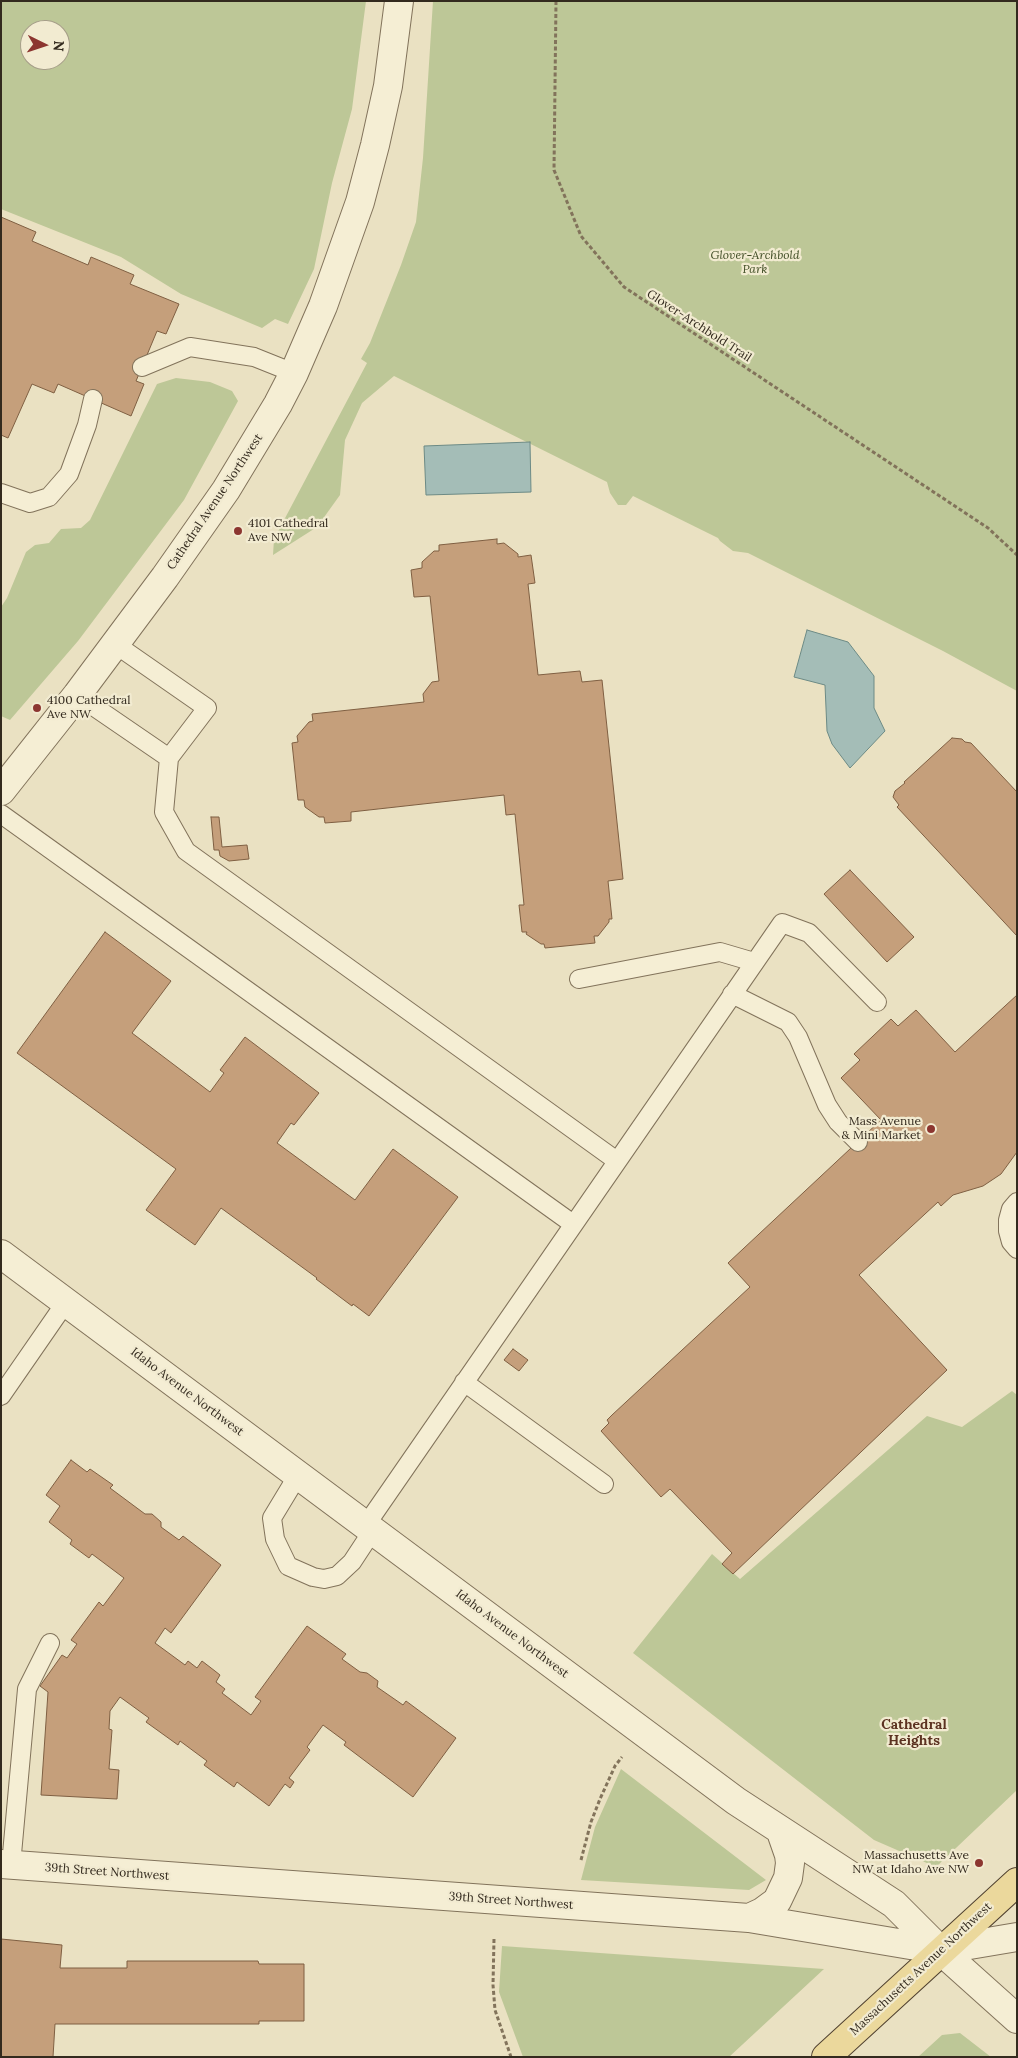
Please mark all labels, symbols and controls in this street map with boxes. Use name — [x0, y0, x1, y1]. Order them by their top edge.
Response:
north arrow — [20, 20, 70, 70]
text: N — [50, 40, 68, 52]
park label: Glover-Archbold Park — [710, 249, 800, 277]
street label: Glover-Archbold Trail — [644, 287, 754, 365]
street label: Cathedral Avenue Northwest — [164, 431, 266, 573]
place label: 4101 Cathedral Ave NW — [248, 517, 328, 545]
marker: 4101 Cathedral Ave NW — [232, 525, 244, 537]
place label: 4100 Cathedral Ave NW — [47, 694, 130, 722]
marker: 4100 Cathedral Ave NW — [31, 702, 43, 714]
place label: Mass Avenue & Mini Market — [842, 1115, 921, 1143]
marker: Mass Avenue & Mini Market — [925, 1123, 937, 1135]
street label: Idaho Avenue Northwest — [128, 1345, 246, 1439]
street label: Idaho Avenue Northwest — [453, 1587, 571, 1681]
district label: Cathedral Heights — [881, 1717, 947, 1750]
place label: Massachusetts Ave NW at Idaho Ave NW — [852, 1849, 969, 1877]
marker: Massachusetts Ave NW at Idaho Ave NW — [973, 1857, 985, 1869]
street label: 39th Street Northwest — [44, 1860, 170, 1884]
street label: 39th Street Northwest — [448, 1889, 574, 1913]
street label: Massachusetts Avenue Northwest — [847, 1899, 995, 2039]

